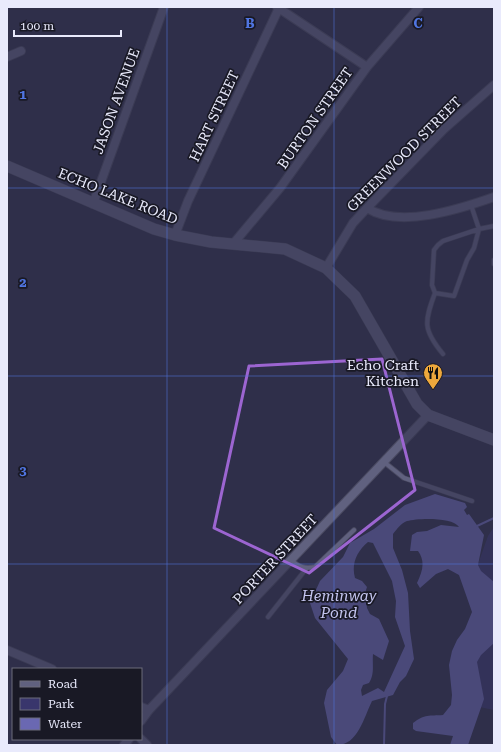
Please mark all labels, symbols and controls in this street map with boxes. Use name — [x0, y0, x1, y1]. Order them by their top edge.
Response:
scale bar — [14, 12, 121, 38]
text: B — [245, 16, 255, 31]
text: C — [413, 16, 423, 31]
text: 100 m — [20, 19, 54, 33]
street label: JASON AVENUE — [89, 46, 143, 156]
street label: BURTON STREET — [274, 64, 356, 172]
street label: HART STREET — [186, 68, 242, 164]
text: 1 — [19, 87, 27, 102]
street label: GREENWOOD STREET — [343, 93, 465, 215]
street label: ECHO LAKE ROAD — [56, 165, 180, 227]
text: 2 — [19, 275, 27, 290]
place label: Echo Craft Kitchen — [347, 357, 419, 389]
restaurant icon: Echo Craft Kitchen — [422, 362, 444, 390]
text: 3 — [19, 463, 27, 478]
street label: PORTER STREET — [229, 511, 321, 607]
water label: Heminway Pond — [300, 587, 377, 622]
legend — [12, 668, 142, 740]
text: Road — [48, 677, 78, 691]
text: Park — [48, 697, 75, 711]
text: Water — [48, 717, 82, 731]

